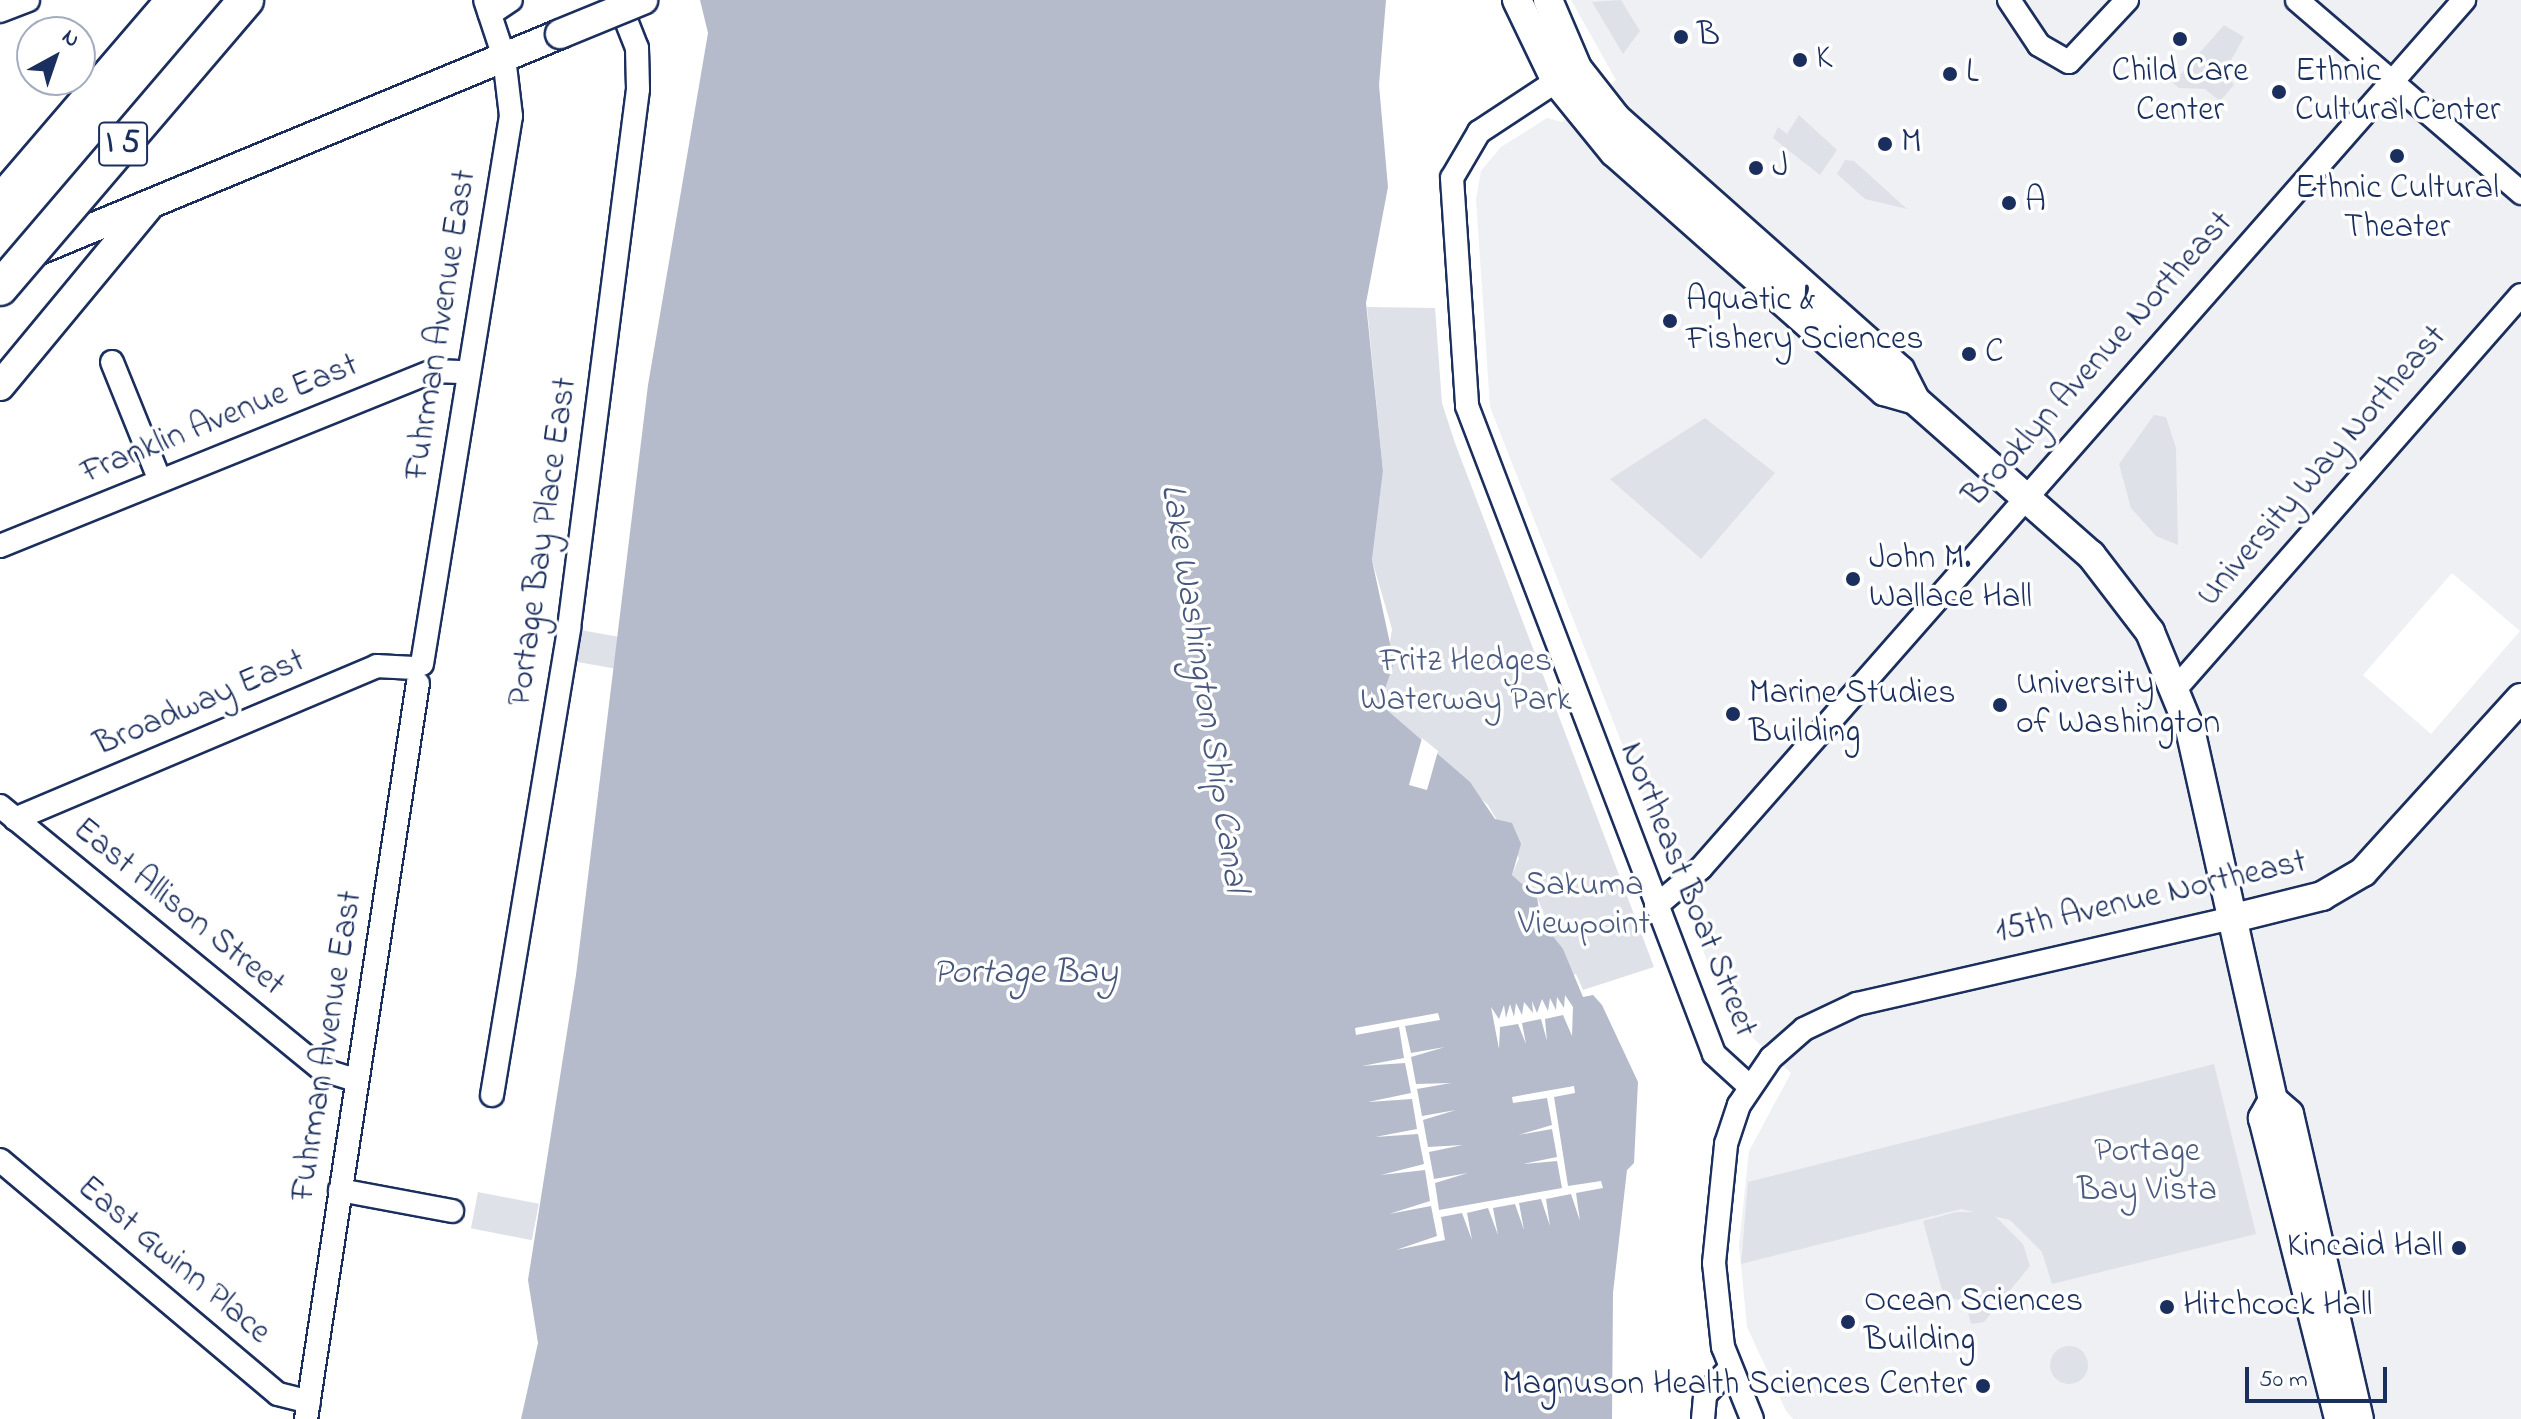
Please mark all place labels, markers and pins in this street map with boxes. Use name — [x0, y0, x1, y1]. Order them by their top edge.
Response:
place label: B — [1697, 17, 1720, 57]
marker: B — [1672, 28, 1690, 46]
marker: Child Care Center — [2171, 30, 2189, 48]
place label: K — [1816, 40, 1832, 80]
marker: K — [1791, 51, 1809, 69]
place label: Child Care Center — [2111, 52, 2249, 132]
place label: Ethnic Cultural Center — [2295, 52, 2500, 132]
place label: L — [1966, 54, 1979, 94]
marker: L — [1941, 65, 1959, 83]
marker: Ethnic Cultural Center — [2270, 83, 2288, 101]
place label: M — [1901, 124, 1922, 164]
marker: M — [1876, 135, 1894, 153]
marker: Ethnic Cultural Theater — [2388, 147, 2406, 165]
place label: J — [1772, 148, 1789, 188]
marker: J — [1747, 159, 1765, 177]
place label: Ethnic Cultural Theater — [2295, 169, 2499, 248]
place label: A — [2025, 183, 2046, 223]
marker: A — [2000, 194, 2018, 212]
place label: Aquatic & Fishery Sciences — [1686, 281, 1923, 360]
marker: Aquatic & Fishery Sciences — [1661, 312, 1679, 330]
place label: C — [1985, 334, 2004, 374]
marker: C — [1960, 345, 1978, 363]
place label: John M. Wallace Hall — [1869, 539, 2032, 618]
marker: John M. Wallace Hall — [1844, 570, 1862, 588]
place label: University of Washington — [2016, 665, 2220, 744]
place label: Marine Studies Building — [1749, 674, 1956, 754]
marker: University of Washington — [1991, 696, 2009, 714]
marker: Marine Studies Building — [1724, 705, 1742, 723]
place label: Kincaid Hall — [2287, 1228, 2443, 1268]
marker: Kincaid Hall — [2450, 1239, 2468, 1257]
place label: Ocean Sciences Building — [1864, 1282, 2083, 1362]
place label: Hitchcock Hall — [2183, 1287, 2372, 1327]
marker: Hitchcock Hall — [2158, 1298, 2176, 1316]
marker: Ocean Sciences Building — [1839, 1313, 1857, 1331]
place label: Magnuson Health Sciences Center — [1502, 1366, 1967, 1406]
marker: Magnuson Health Sciences Center — [1974, 1377, 1992, 1395]

